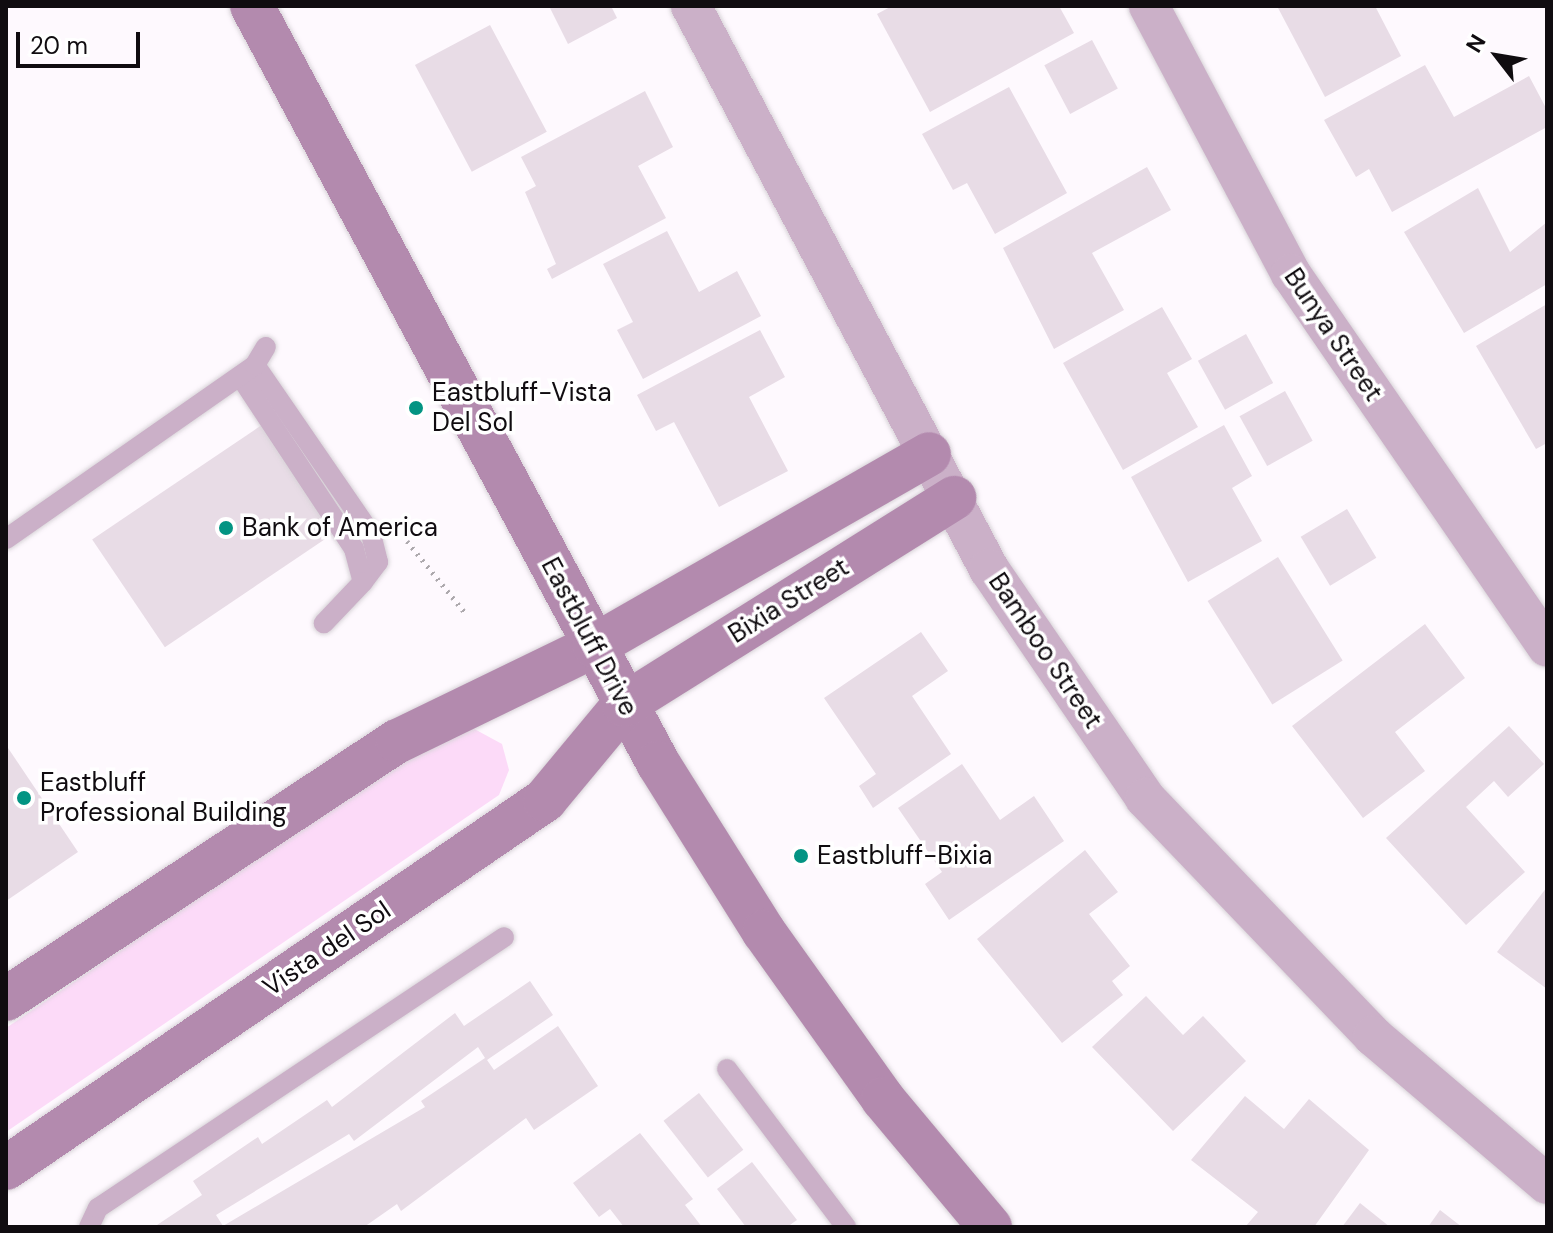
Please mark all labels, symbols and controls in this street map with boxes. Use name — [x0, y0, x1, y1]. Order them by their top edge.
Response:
scale bar — [20, 16, 144, 66]
north arrow — [1457, 16, 1537, 96]
text: N — [1459, 29, 1493, 58]
text: 20 m — [30, 30, 88, 61]
street label: Bunya Street — [1277, 263, 1389, 407]
place label: Eastbluff-Vista Del Sol — [432, 377, 612, 438]
marker: Eastbluff-Vista Del Sol — [407, 399, 425, 417]
place label: Bank of America — [242, 512, 438, 544]
marker: Bank of America — [217, 519, 235, 537]
street label: Bixia Street — [723, 552, 855, 650]
street label: Eastbluff Drive — [534, 553, 644, 721]
street label: Bamboo Street — [982, 567, 1108, 735]
place label: Eastbluff Professional Building — [40, 767, 287, 828]
marker: Eastbluff Professional Building — [15, 789, 33, 807]
place label: Eastbluff-Bixia — [817, 840, 992, 872]
marker: Eastbluff-Bixia — [792, 847, 810, 865]
street label: Vista del Sol — [257, 895, 397, 1003]

